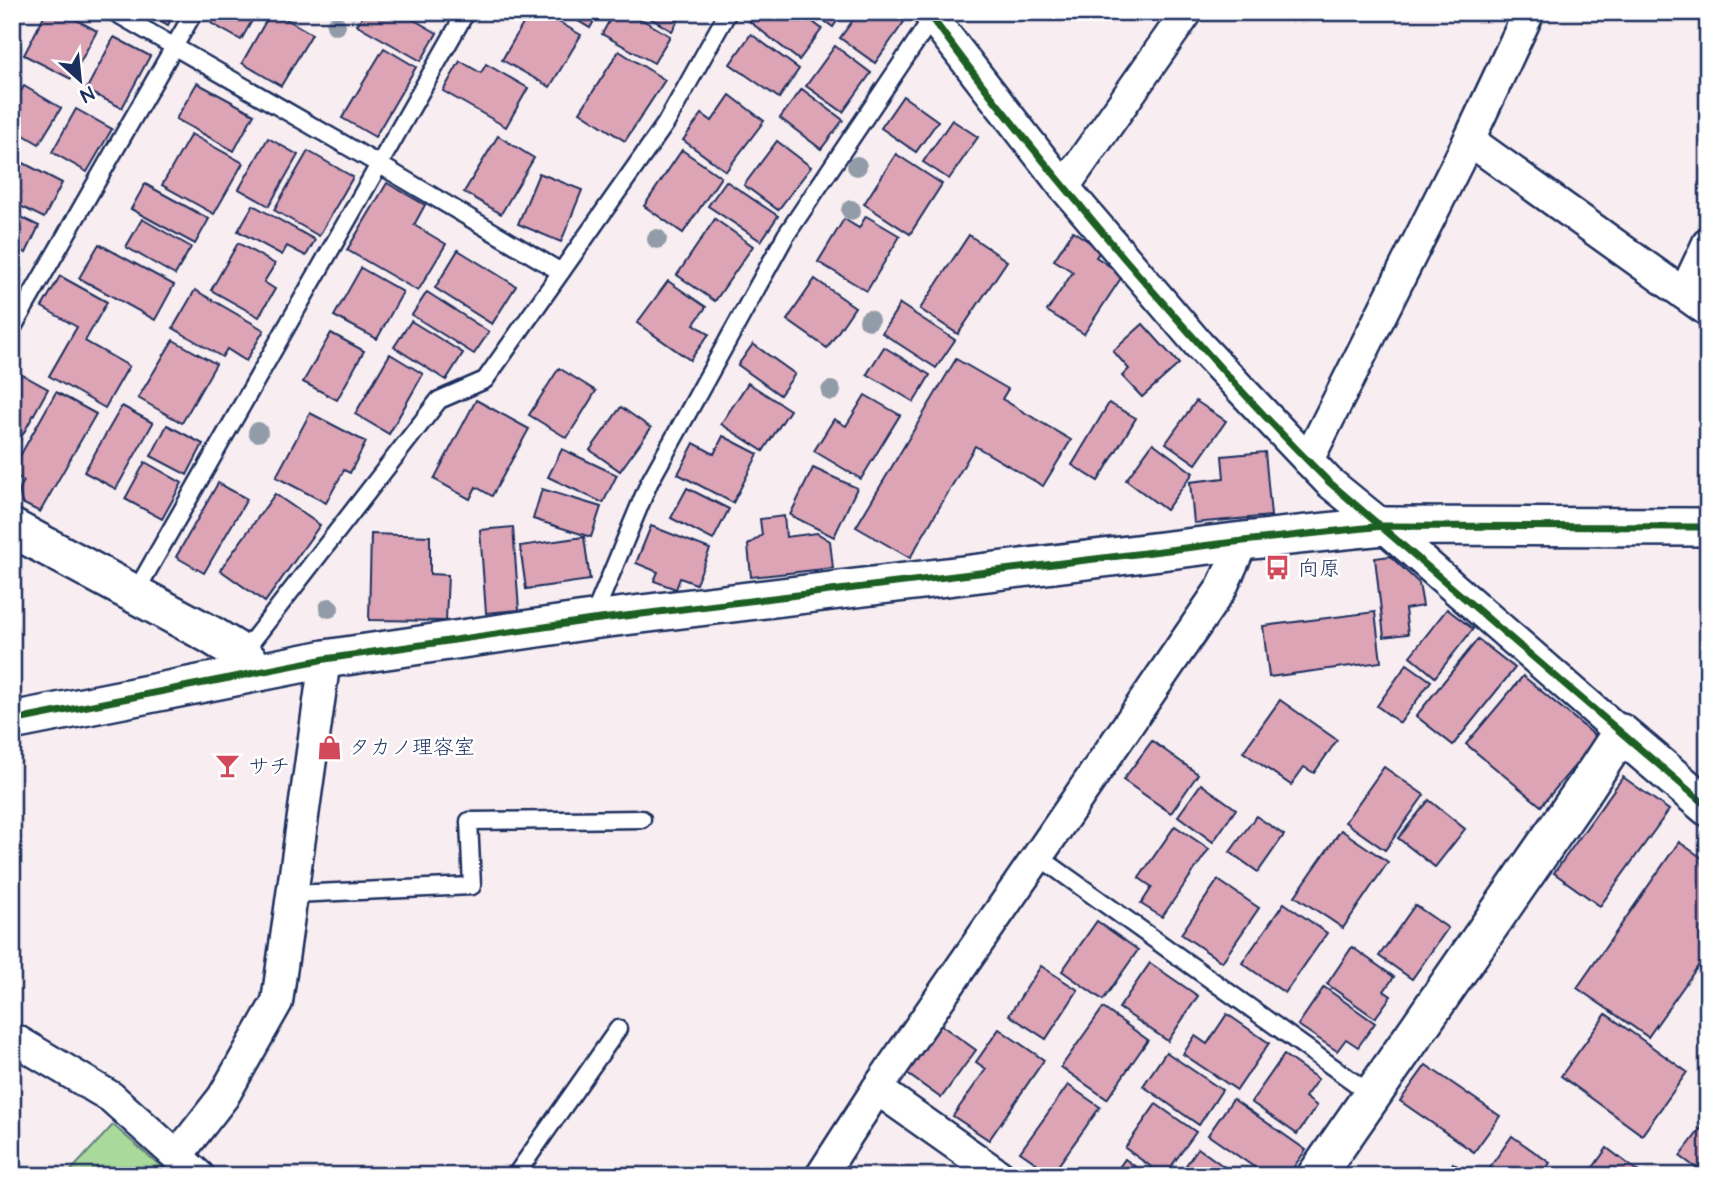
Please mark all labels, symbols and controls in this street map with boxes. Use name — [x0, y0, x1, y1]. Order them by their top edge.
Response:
north arrow — [46, 46, 116, 116]
text: N — [76, 79, 98, 109]
bus stop icon: 向原 — [1264, 554, 1292, 582]
place label: 向原 — [1298, 554, 1340, 583]
shop icon: タカノ理容室 — [315, 733, 343, 761]
place label: タカノ理容室 — [349, 733, 475, 762]
bar icon: サチ — [214, 752, 242, 780]
place label: サチ — [248, 752, 290, 781]

